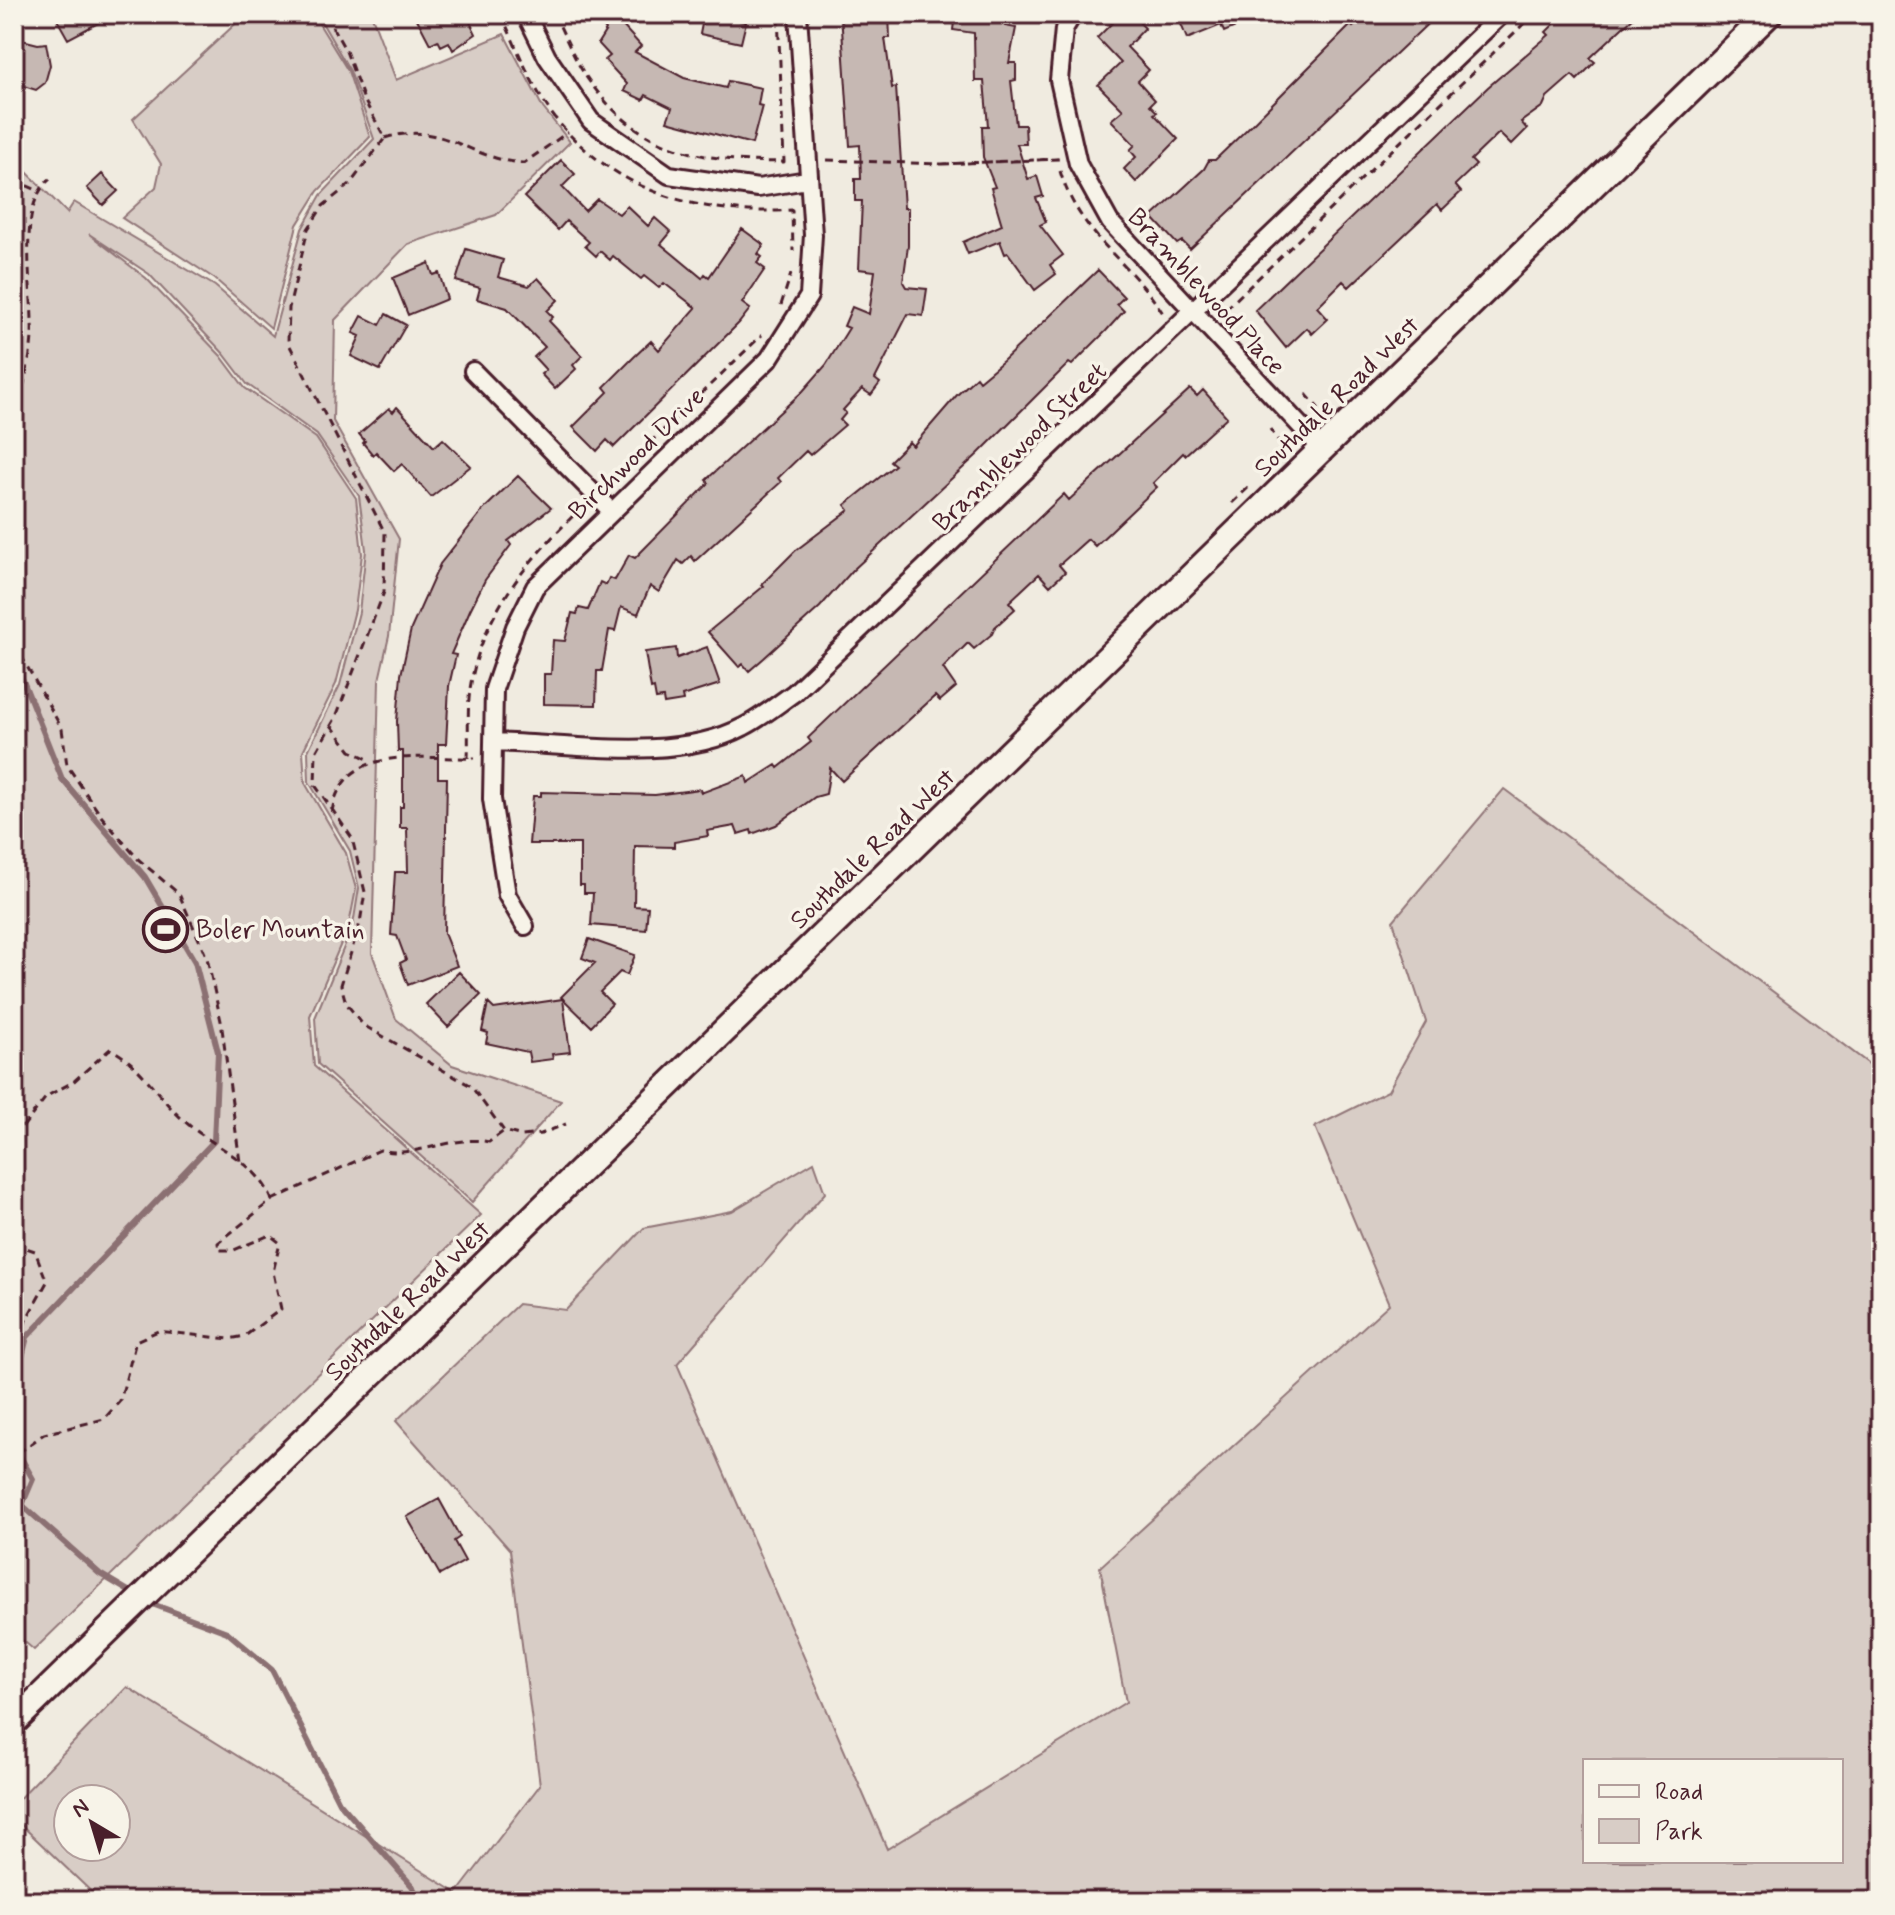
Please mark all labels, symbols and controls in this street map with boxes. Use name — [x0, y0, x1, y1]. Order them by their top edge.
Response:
street label: Bramblewood Place — [1119, 201, 1292, 383]
street label: Southdale Road West — [1247, 309, 1428, 485]
street label: Bramblewood Street — [926, 355, 1115, 540]
street label: Birchwood Drive — [562, 381, 713, 528]
street label: Southdale Road West — [783, 761, 964, 937]
sports icon: Boler Mountain — [141, 905, 189, 953]
place label: Boler Mountain — [196, 914, 365, 948]
street label: Southdale Road West — [318, 1213, 499, 1389]
legend — [1583, 1759, 1843, 1863]
text: Road — [1655, 1777, 1703, 1808]
north arrow — [52, 1783, 132, 1863]
text: N — [67, 1793, 95, 1824]
text: Park — [1655, 1817, 1703, 1848]

